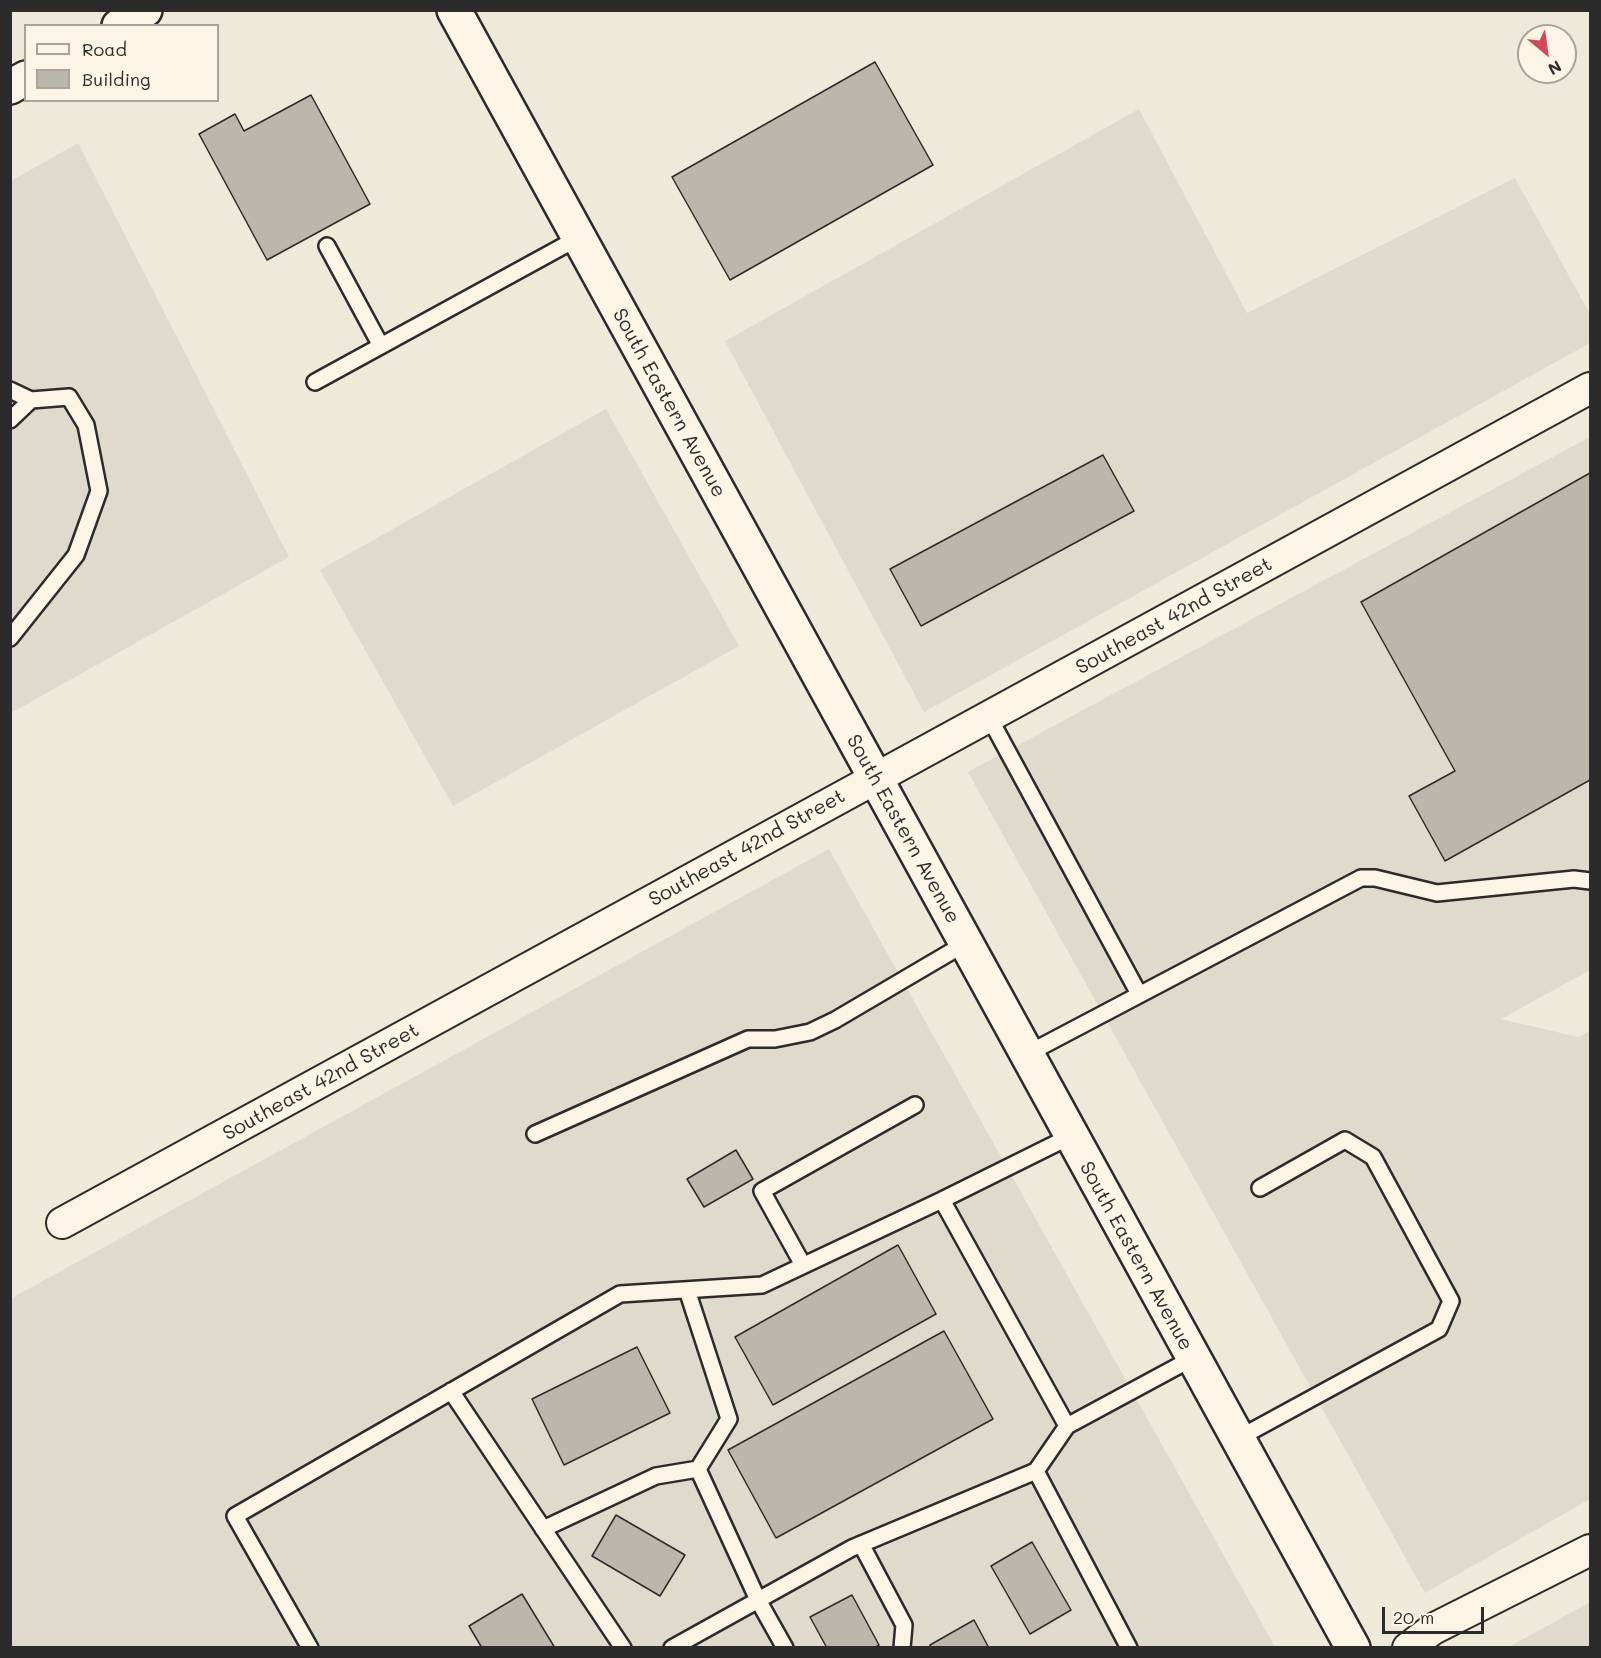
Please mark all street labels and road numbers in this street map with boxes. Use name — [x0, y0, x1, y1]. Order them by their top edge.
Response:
street label: South Eastern Avenue — [607, 304, 731, 502]
street label: Southeast 42nd Street — [1072, 552, 1276, 680]
street label: South Eastern Avenue — [841, 730, 965, 928]
street label: Southeast 42nd Street — [645, 784, 849, 912]
street label: Southeast 42nd Street — [219, 1018, 423, 1146]
street label: South Eastern Avenue — [1074, 1157, 1198, 1355]

